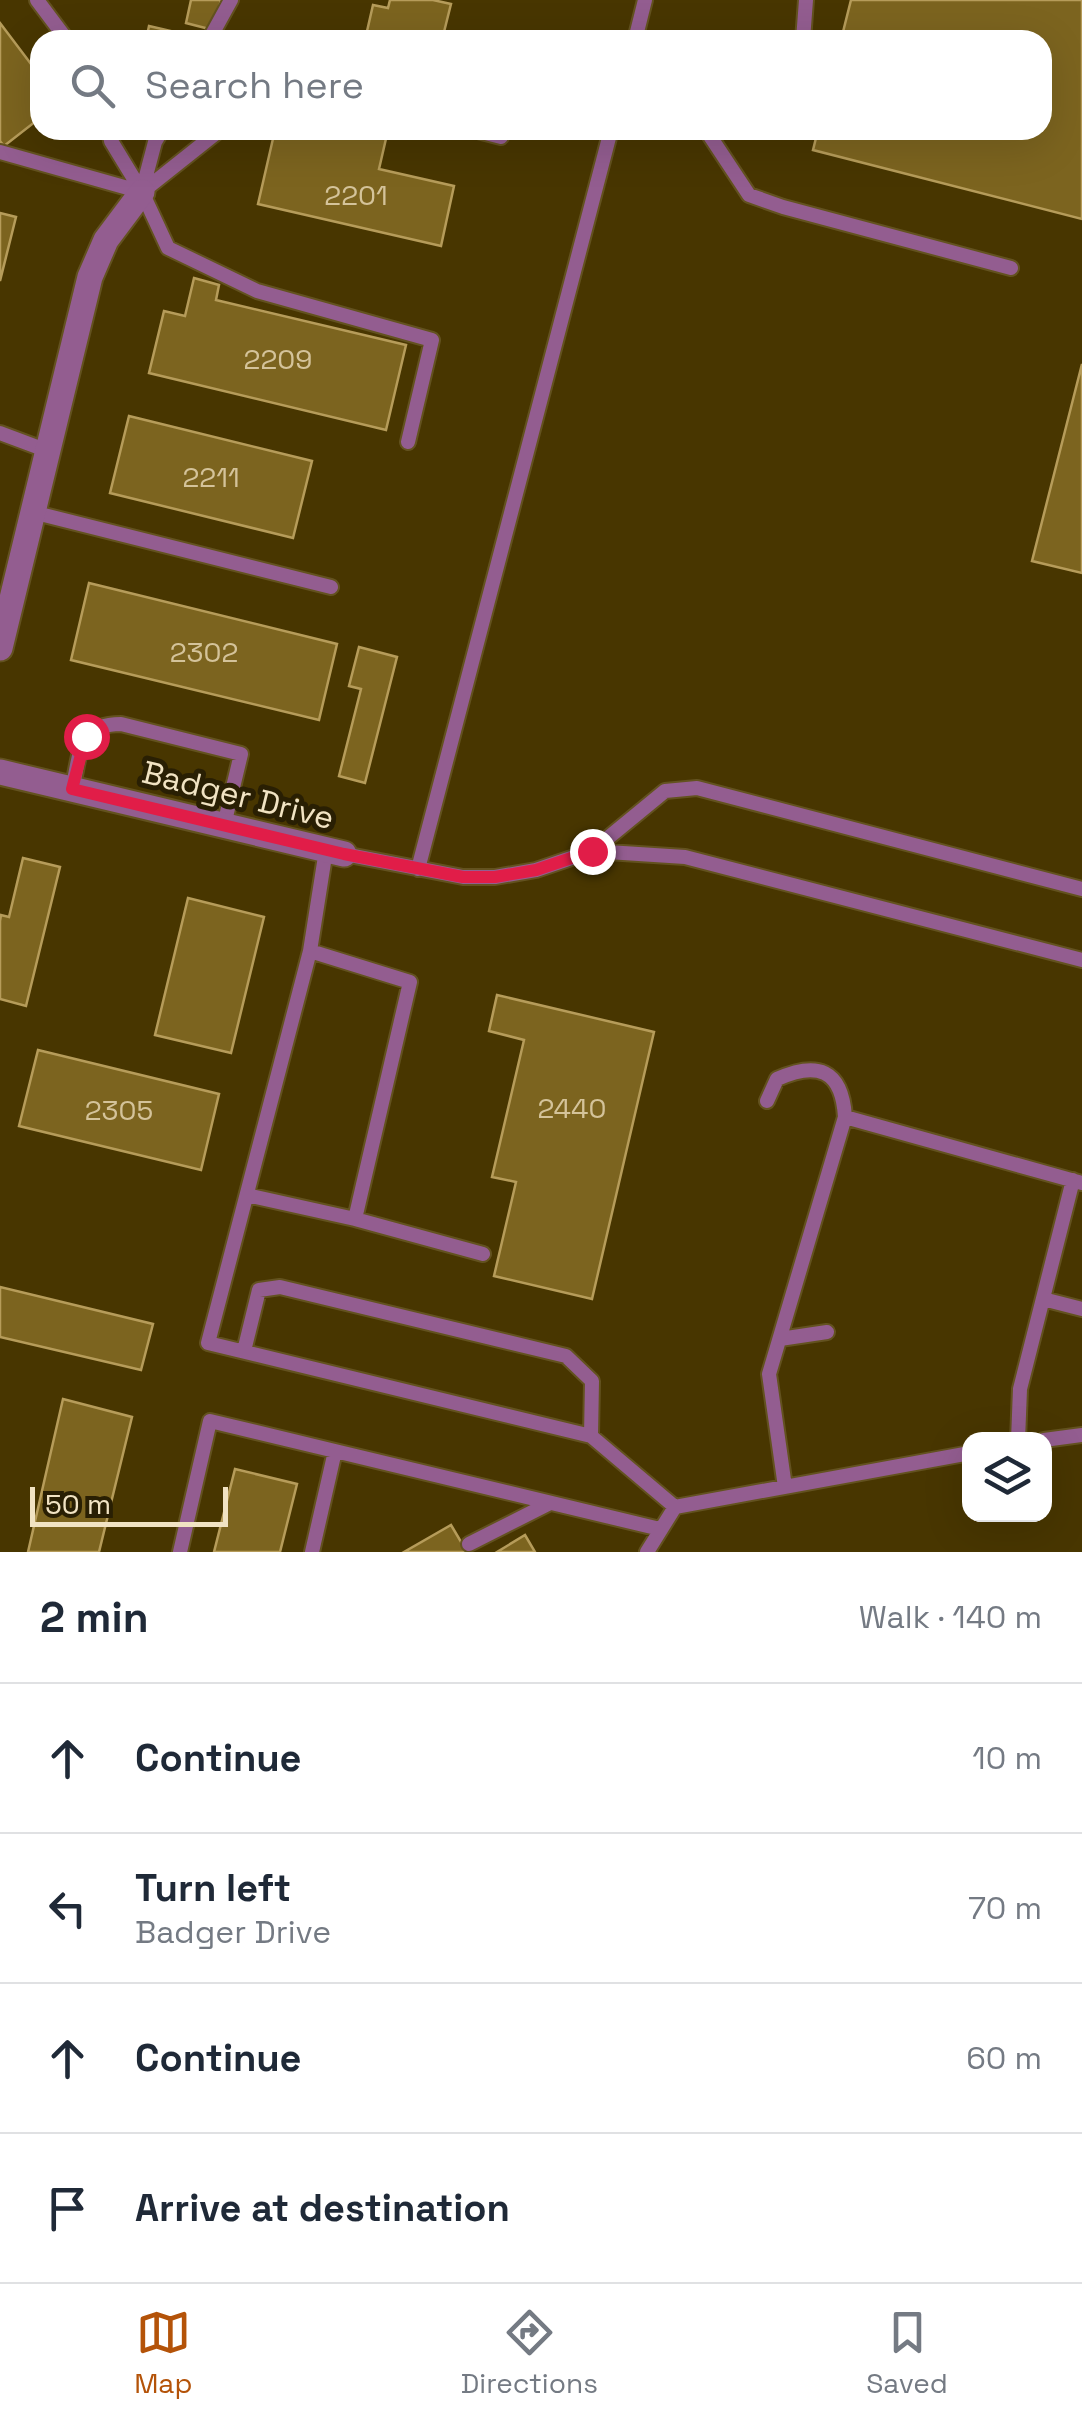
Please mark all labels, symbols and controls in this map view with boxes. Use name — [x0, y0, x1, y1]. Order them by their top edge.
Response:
search box — [30, 30, 1052, 140]
icon: search — [65, 58, 120, 113]
text: Search here — [145, 61, 364, 109]
house number: 2201 — [324, 177, 388, 213]
house number: 2209 — [244, 341, 312, 377]
house number: 2211 — [182, 459, 240, 495]
house number: 2302 — [170, 634, 238, 670]
route start — [64, 714, 110, 760]
street label: Badger Drive — [138, 752, 338, 838]
route end — [570, 829, 616, 875]
house number: 2440 — [537, 1090, 607, 1126]
house number: 2305 — [85, 1092, 153, 1128]
map controls — [962, 1432, 1052, 1522]
button: layers — [962, 1432, 1052, 1522]
scale bar — [30, 1482, 228, 1526]
text: 50 m — [45, 1486, 111, 1522]
text: 2 min — [40, 1591, 149, 1644]
text: Walk · 140 m — [859, 1597, 1042, 1637]
icon: ahead — [40, 1731, 95, 1786]
text: Continue — [135, 1734, 301, 1782]
text: 10 m — [972, 1738, 1042, 1778]
text: Turn left — [135, 1864, 291, 1912]
icon: left — [40, 1881, 95, 1936]
text: 70 m — [968, 1888, 1042, 1928]
text: Badger Drive — [135, 1912, 331, 1952]
icon: ahead — [40, 2031, 95, 2086]
text: Continue — [135, 2034, 301, 2082]
text: 60 m — [966, 2038, 1042, 2078]
icon: arrive — [40, 2181, 95, 2236]
text: Arrive at destination — [135, 2184, 510, 2232]
tab: Map — [134, 2305, 192, 2401]
tab: Directions — [461, 2305, 598, 2401]
tab: Saved — [866, 2305, 948, 2401]

